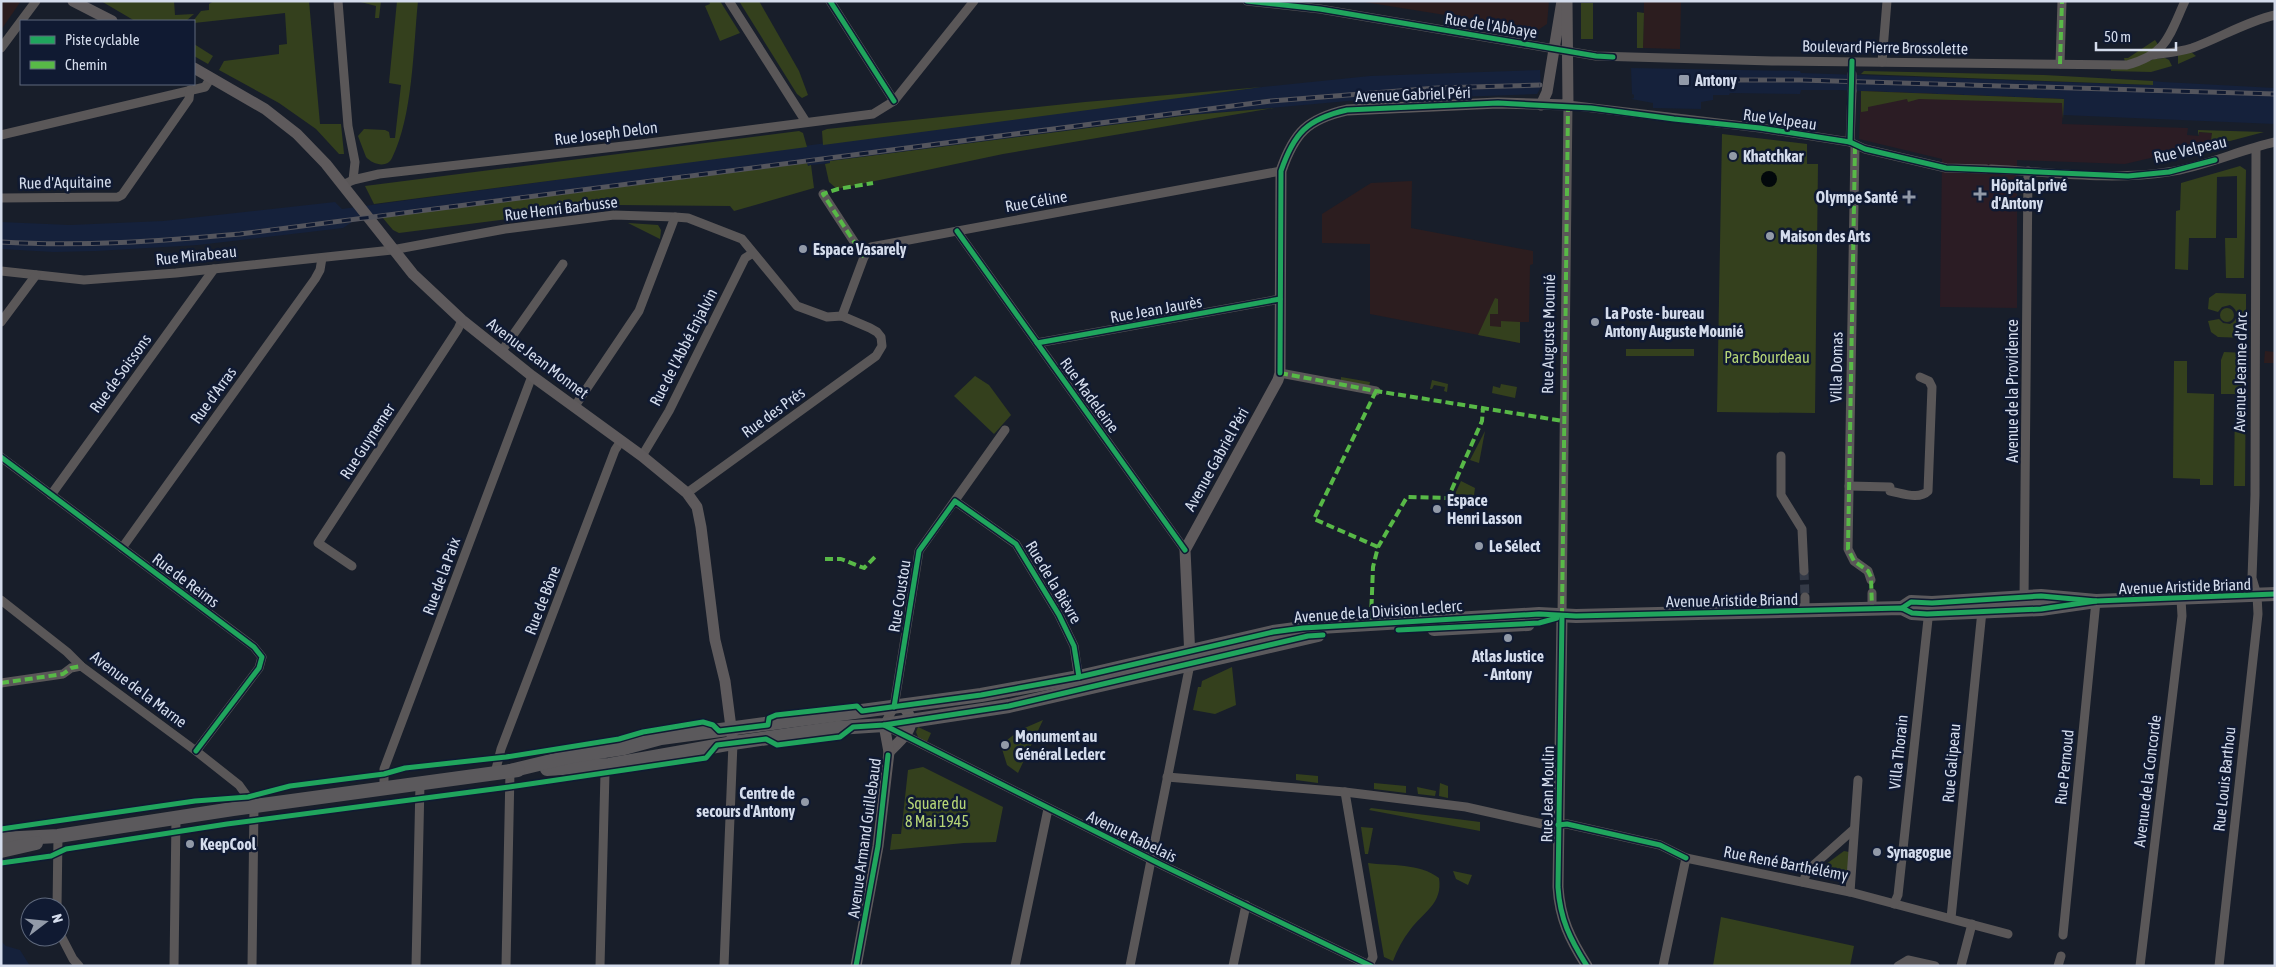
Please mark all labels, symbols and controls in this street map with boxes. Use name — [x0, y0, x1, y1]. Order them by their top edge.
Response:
street label: Rue de l'Abbaye — [1443, 9, 1538, 42]
legend — [20, 20, 195, 85]
scale bar — [2096, 20, 2176, 52]
text: 50 m — [2104, 28, 2131, 45]
text: Piste cyclable — [65, 31, 140, 48]
street label: Boulevard Pierre Brossolette — [1802, 37, 1968, 57]
text: Chemin — [65, 56, 107, 73]
place label: Antony — [1694, 71, 1737, 89]
marker: Antony — [1677, 73, 1691, 87]
street label: Avenue Gabriel Péri — [1355, 83, 1471, 105]
street label: Rue Velpeau — [1742, 105, 1818, 134]
street label: Rue Joseph Delon — [553, 118, 659, 149]
street label: Rue Velpeau — [2152, 132, 2228, 167]
place label: Khatchkar — [1743, 147, 1804, 165]
marker: Khatchkar — [1727, 150, 1739, 162]
street label: Rue d'Aquitaine — [18, 172, 112, 193]
place label: Hôpital privé d'Antony — [1991, 176, 2067, 212]
street label: Rue Céline — [1004, 187, 1068, 215]
marker: Hôpital privé d'Antony — [1973, 187, 1987, 201]
place label: Olympe Santé — [1816, 188, 1898, 206]
marker: Olympe Santé — [1902, 190, 1916, 204]
street label: Rue Henri Barbusse — [503, 192, 619, 224]
place label: Maison des Arts — [1780, 227, 1871, 245]
marker: Maison des Arts — [1764, 230, 1776, 242]
place label: Espace Vasarely — [813, 240, 907, 258]
street label: Rue Mirabeau — [155, 242, 237, 268]
marker: Espace Vasarely — [797, 243, 809, 255]
street label: Rue Auguste Mounié — [1538, 274, 1559, 394]
street label: Rue de l'Abbé Enjalvin — [646, 285, 721, 409]
street label: Rue Jean Jaurès — [1109, 292, 1204, 326]
place label: La Poste - bureau Antony Auguste Mounié — [1604, 304, 1744, 340]
street label: Avenue Jeanne d'Arc — [2230, 312, 2250, 432]
street label: Avenue Jean Monnet — [484, 314, 592, 402]
marker: La Poste - bureau Antony Auguste Mounié — [1589, 316, 1601, 328]
street label: Avenue de la Providence — [2003, 319, 2021, 463]
street label: Rue de Soissons — [86, 330, 155, 416]
street label: Villa Domas — [1826, 331, 1846, 403]
park label: Parc Bourdeau — [1724, 348, 1810, 366]
street label: Rue Madeleine — [1057, 354, 1123, 436]
street label: Rue d'Arras — [186, 363, 240, 427]
street label: Rue des Prés — [738, 383, 808, 441]
street label: Rue Guynemer — [336, 400, 399, 483]
street label: Avenue Gabriel Péri — [1180, 404, 1252, 514]
place label: Espace Henri Lasson — [1447, 491, 1522, 527]
marker: Espace Henri Lasson — [1431, 503, 1443, 515]
street label: Rue de la Paix — [419, 534, 464, 617]
street label: Rue de la Bièvre — [1022, 537, 1086, 627]
place label: Le Sélect — [1489, 537, 1541, 555]
marker: Le Sélect — [1473, 540, 1485, 552]
street label: Rue de Reims — [149, 549, 223, 611]
street label: Rue Coustou — [884, 559, 914, 633]
street label: Rue de Bône — [521, 563, 563, 637]
street label: Avenue Aristide Briand — [2118, 575, 2252, 597]
street label: Avenue Aristide Briand — [1666, 590, 1798, 610]
street label: Avenue de la Division Leclerc — [1293, 596, 1463, 626]
marker: Atlas Justice - Antony — [1502, 632, 1514, 644]
street label: Avenue de la Marne — [88, 647, 190, 731]
place label: Atlas Justice - Antony — [1471, 647, 1544, 683]
street label: Villa Thorain — [1885, 714, 1911, 790]
street label: Avenue de la Concorde — [2130, 714, 2164, 848]
street label: Rue Galipeau — [1939, 723, 1964, 803]
street label: Rue Louis Barthou — [2210, 726, 2238, 832]
place label: Monument au Général Leclerc — [1015, 727, 1105, 763]
street label: Rue Pernoud — [2051, 729, 2077, 805]
marker: Monument au Général Leclerc — [999, 739, 1011, 751]
street label: Rue Jean Moulin — [1537, 746, 1557, 842]
street label: Avenue Armand Guillebaud — [844, 757, 884, 919]
place label: Centre de secours d'Antony — [696, 784, 795, 820]
park label: Square du 8 Mai 1945 — [905, 794, 969, 830]
marker: Centre de secours d'Antony — [799, 796, 811, 808]
street label: Avenue Rabelais — [1084, 806, 1180, 866]
place label: KeepCool — [200, 835, 257, 853]
marker: KeepCool — [184, 838, 196, 850]
street label: Rue René Barthélémy — [1722, 842, 1850, 885]
place label: Synagogue — [1887, 843, 1951, 861]
marker: Synagogue — [1871, 846, 1883, 858]
north arrow — [20, 897, 70, 947]
text: N — [49, 912, 66, 925]

